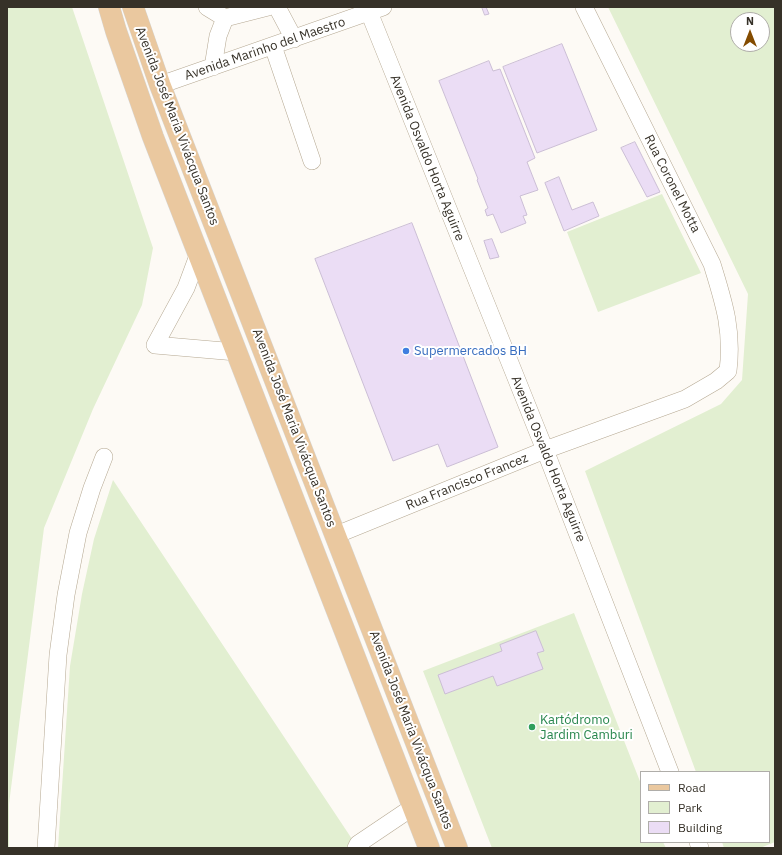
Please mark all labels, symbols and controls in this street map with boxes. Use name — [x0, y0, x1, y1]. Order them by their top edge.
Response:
north arrow — [730, 12, 770, 52]
street label: Avenida Marinho del Maestro — [183, 14, 347, 84]
text: N — [746, 14, 754, 28]
street label: Avenida José Maria Vivácqua Santos — [132, 25, 222, 227]
street label: Avenida Osvaldo Horta Aguirre — [386, 73, 468, 243]
street label: Rua Coronel Motta — [641, 132, 703, 236]
street label: Avenida José Maria Vivácqua Santos — [249, 327, 339, 529]
place label: Supermercados BH — [414, 343, 527, 359]
marker: Supermercados BH — [401, 346, 411, 356]
street label: Avenida Osvaldo Horta Aguirre — [507, 374, 589, 544]
street label: Rua Francisco Francez — [404, 450, 530, 514]
street label: Avenida José Maria Vivácqua Santos — [366, 629, 456, 831]
place label: Kartódromo Jardim Camburi — [540, 712, 633, 743]
marker: Kartódromo Jardim Camburi — [527, 722, 537, 732]
legend — [640, 771, 770, 843]
text: Road — [678, 780, 706, 795]
text: Park — [678, 800, 702, 815]
text: Building — [678, 820, 722, 835]

